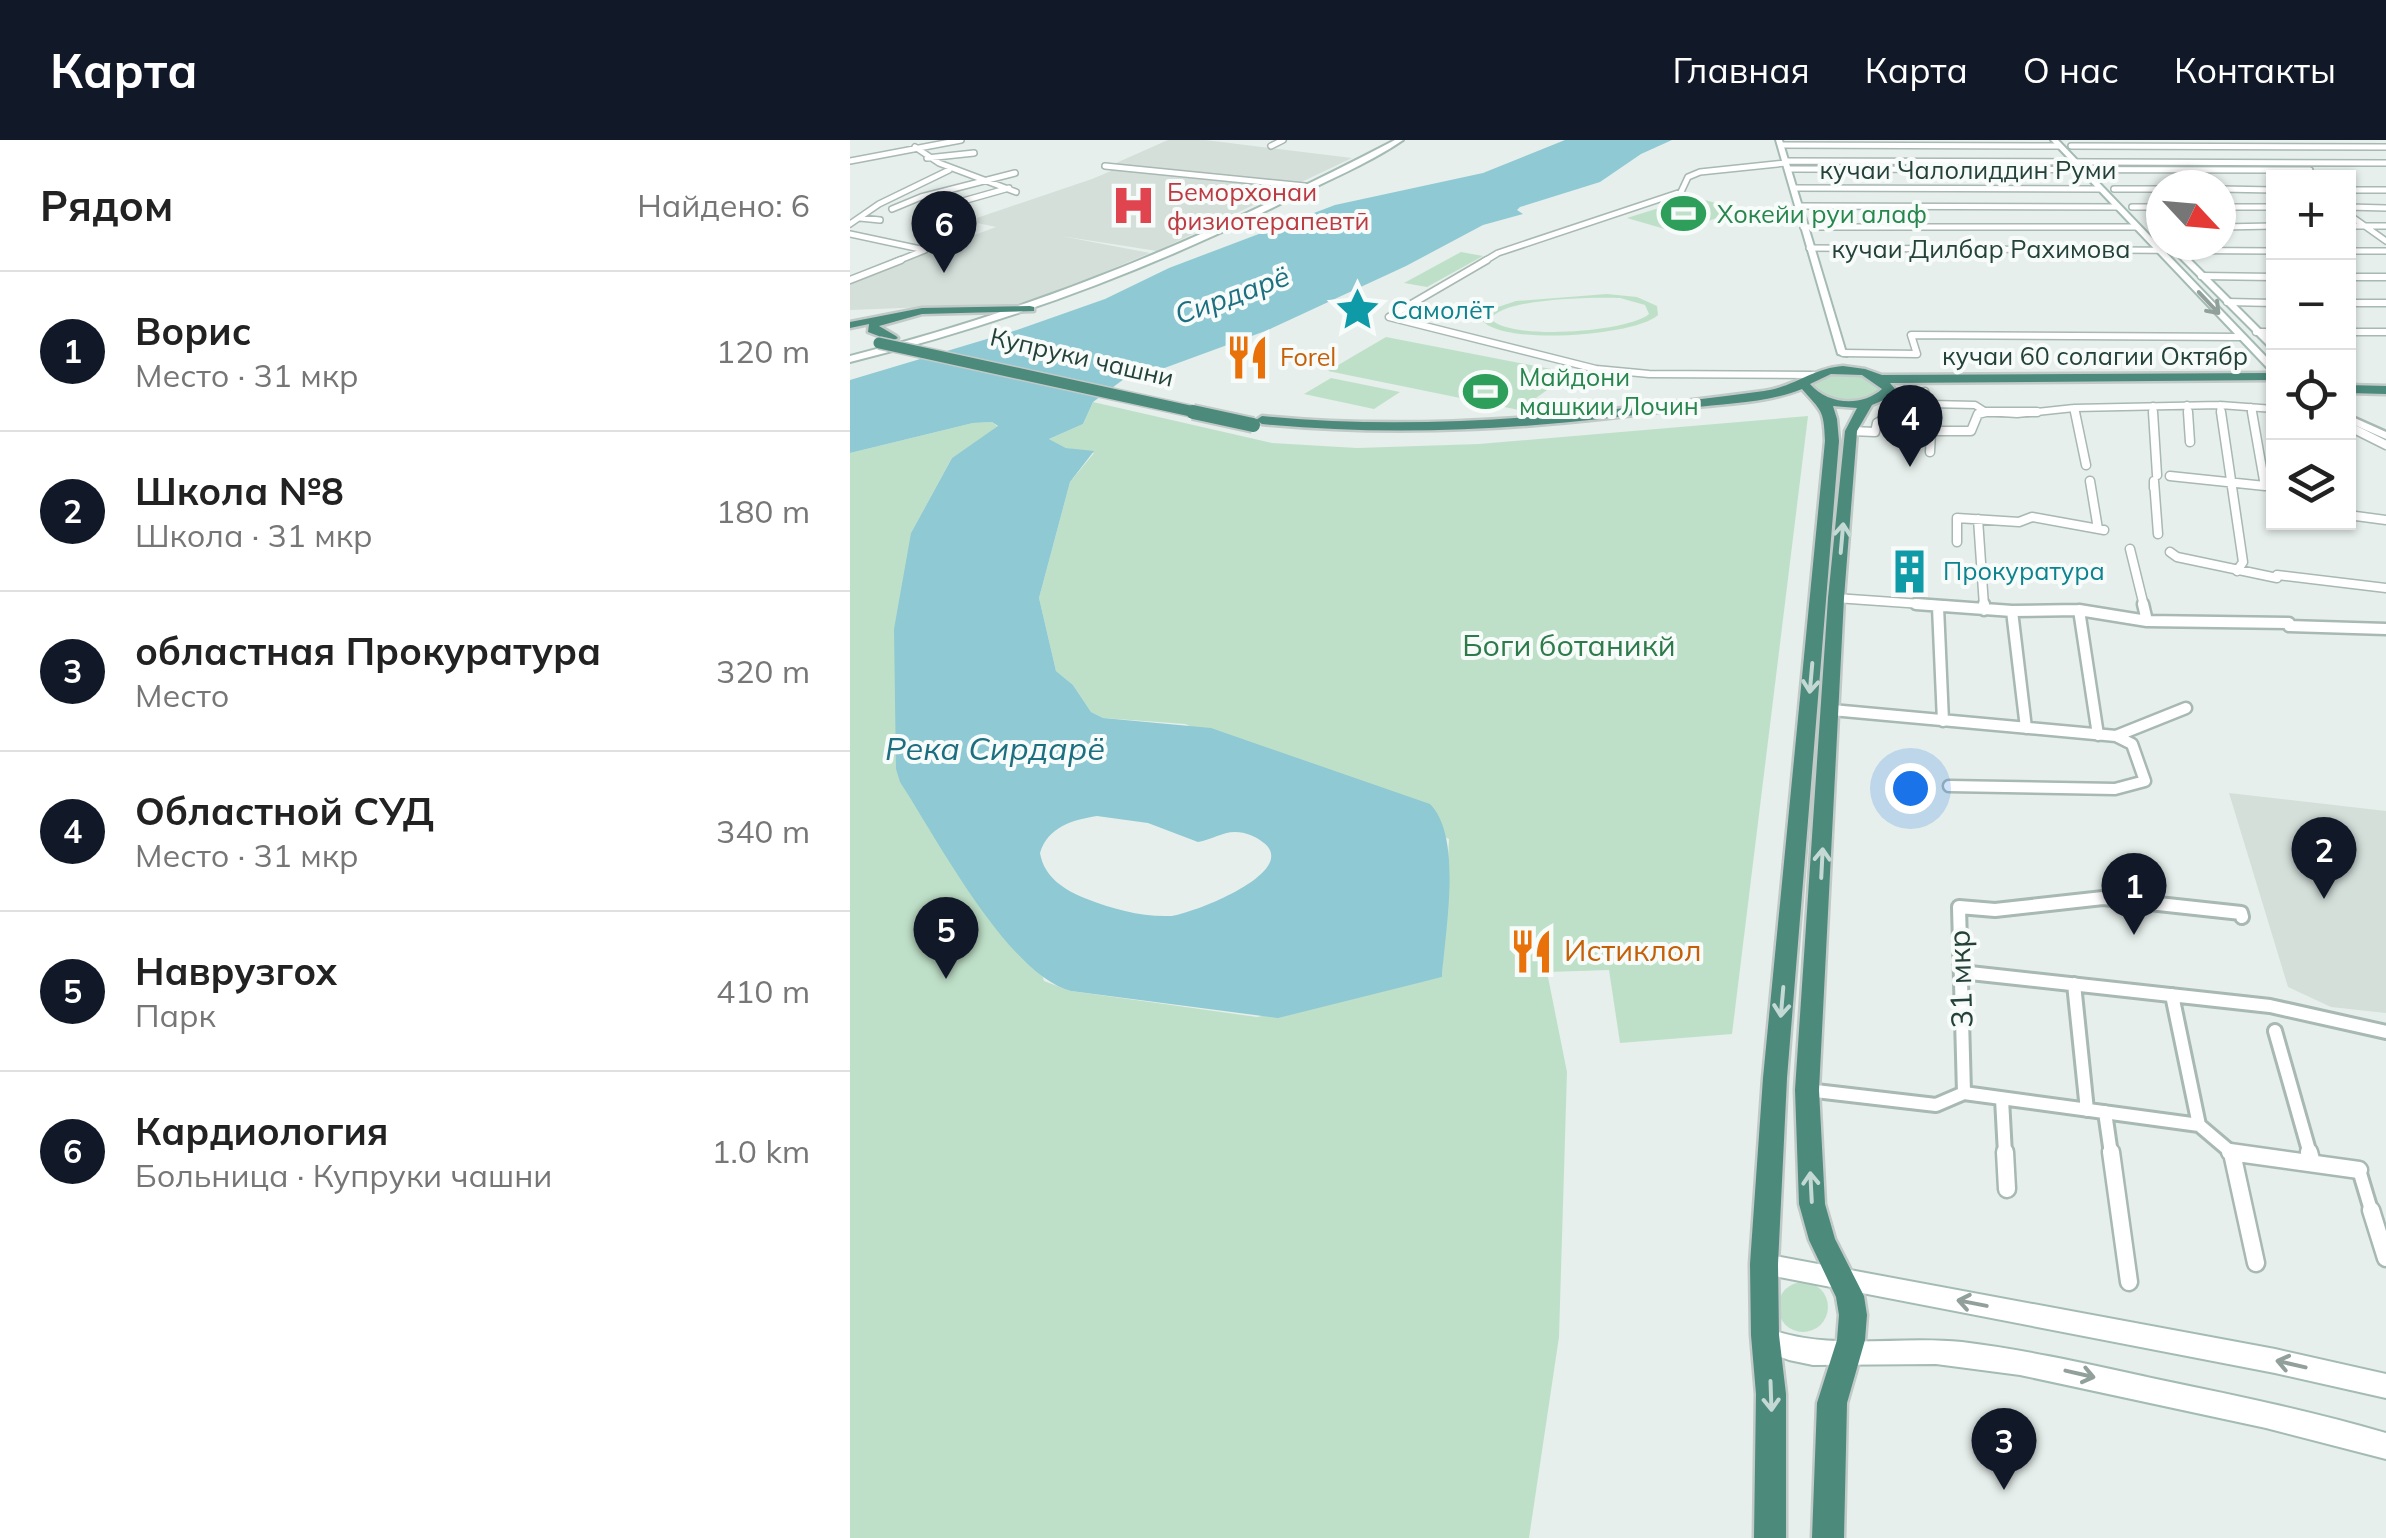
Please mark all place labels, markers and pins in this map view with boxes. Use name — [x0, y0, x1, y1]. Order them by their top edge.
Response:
place label: Беморхонаи физиотерапевтӣ — [1167, 176, 1369, 236]
hospital icon: Беморхонаи физиотерапевтӣ — [1110, 182, 1158, 230]
sports icon: Хокейи руи алаф — [1660, 190, 1708, 238]
pin: 6 — [912, 191, 976, 273]
place label: Хокейи руи алаф — [1717, 198, 1927, 229]
place icon: Самолёт — [1334, 286, 1382, 334]
place label: Самолёт — [1391, 294, 1495, 325]
restaurant icon: Forel — [1223, 333, 1271, 381]
place label: Forel — [1280, 341, 1336, 372]
place label: Майдони машкии Лочин — [1519, 361, 1699, 421]
sports icon: Майдони машкии Лочин — [1462, 367, 1510, 415]
pin: 4 — [1878, 385, 1942, 467]
building icon: Прокуратура — [1886, 547, 1934, 595]
place label: Прокуратура — [1943, 555, 2105, 586]
pin: 2 — [2292, 816, 2356, 899]
pin: 1 — [2102, 852, 2166, 935]
pin: 5 — [914, 896, 978, 979]
restaurant icon: Истиклол — [1507, 927, 1555, 975]
place label: Истиклол — [1564, 931, 1702, 969]
pin: 3 — [1972, 1408, 2036, 1490]

